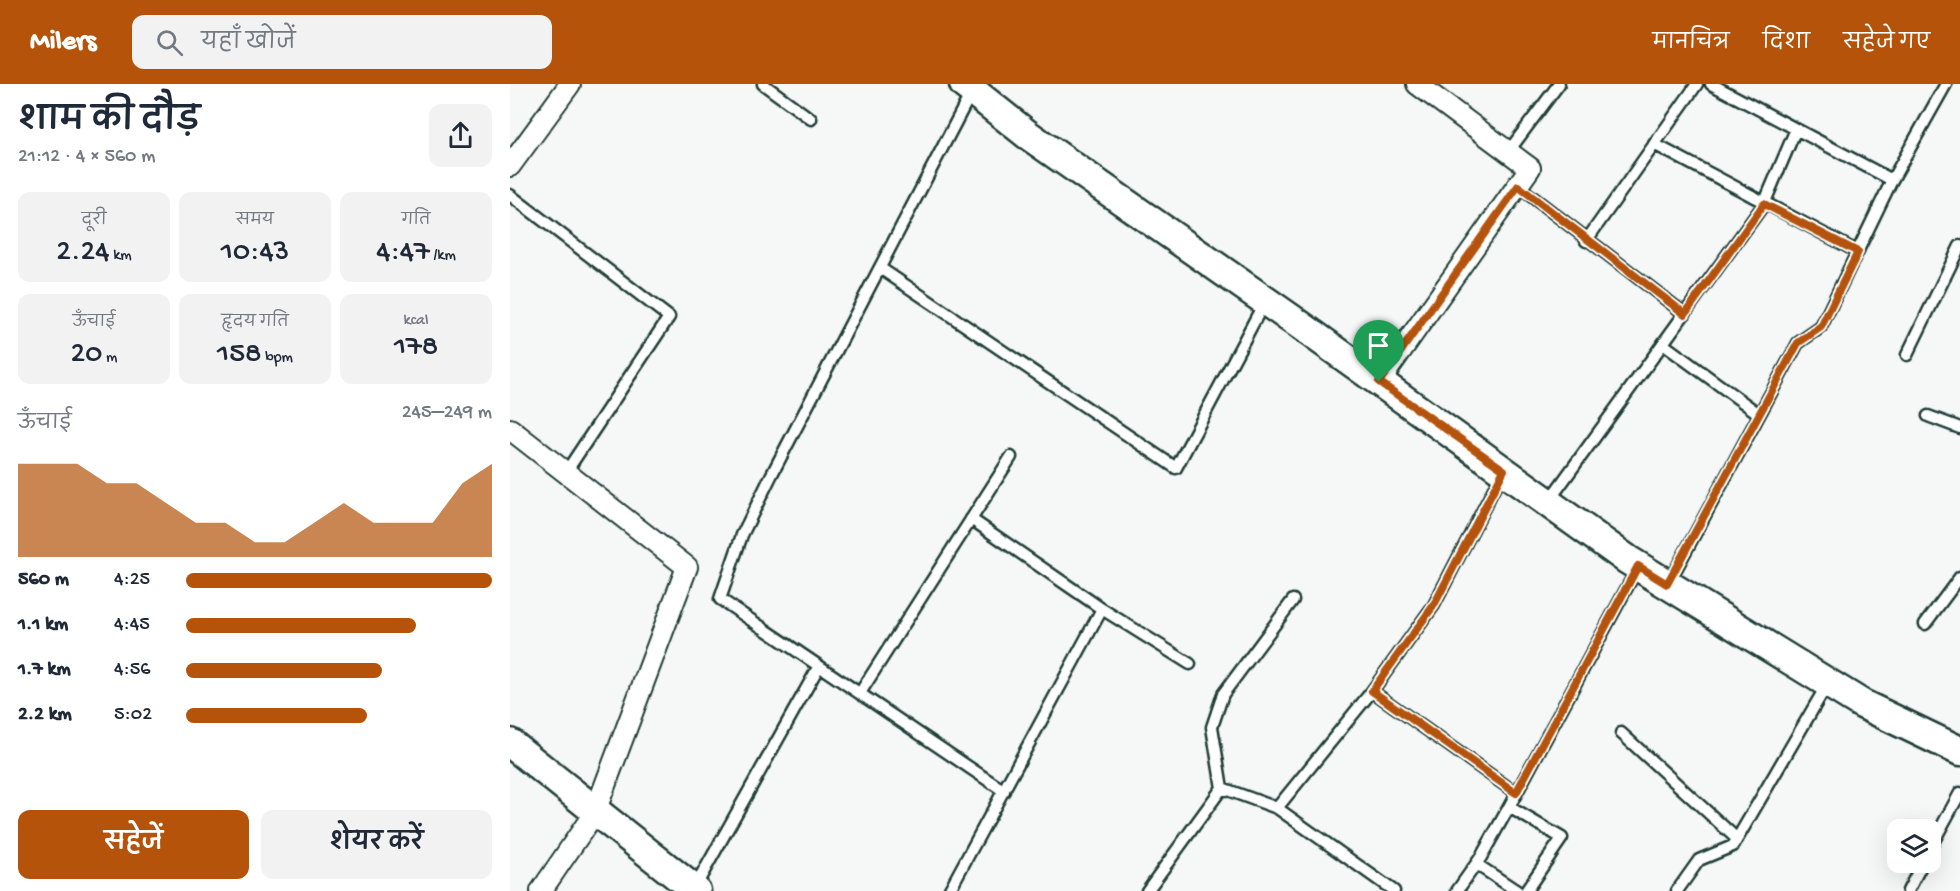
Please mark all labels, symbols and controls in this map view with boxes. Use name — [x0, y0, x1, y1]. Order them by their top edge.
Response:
search box — [132, 15, 552, 69]
text: Milers — [30, 26, 96, 59]
icon: search — [153, 26, 186, 59]
text: यहाँ खोजें — [201, 31, 295, 57]
text: मानचित्र — [1653, 32, 1730, 57]
text: दिशा — [1763, 32, 1810, 57]
text: सहेजे गए — [1843, 32, 1930, 57]
text: शाम की दौड़ — [18, 104, 200, 142]
button: share — [429, 104, 492, 167]
text: 21:12 · 4 × 560 m — [18, 146, 155, 169]
text: दूरी — [81, 212, 107, 231]
text: समय — [236, 212, 274, 231]
text: गति — [401, 212, 431, 231]
text: 2.24 — [56, 236, 109, 271]
text: 10:43 — [221, 236, 289, 271]
text: 4:47 — [376, 236, 430, 271]
text: km — [109, 247, 132, 266]
text: /km — [430, 247, 456, 266]
text: kcal — [404, 312, 428, 331]
text: ऊँचाई — [73, 314, 115, 333]
text: हृदय गति — [221, 314, 289, 333]
pin — [1353, 320, 1404, 382]
icon: arrive — [1362, 329, 1395, 362]
text: 178 — [394, 331, 438, 366]
text: 20 — [71, 338, 102, 373]
text: 158 — [217, 338, 261, 373]
text: m — [102, 349, 117, 368]
text: bpm — [261, 349, 293, 368]
text: 245–249 m — [402, 402, 492, 425]
text: ऊँचाई — [18, 413, 72, 436]
text: 560 m — [18, 569, 69, 592]
text: 4:25 — [114, 569, 150, 592]
text: 1.1 km — [18, 614, 68, 637]
text: 4:45 — [114, 614, 150, 637]
text: 1.7 km — [18, 659, 71, 682]
text: 4:56 — [114, 659, 150, 682]
text: 2.2 km — [18, 704, 72, 727]
text: 5:02 — [114, 704, 152, 727]
button: सहेजें — [18, 810, 249, 879]
button: शेयर करें — [261, 810, 492, 879]
map controls — [1887, 819, 1941, 873]
button: layers — [1887, 819, 1941, 873]

